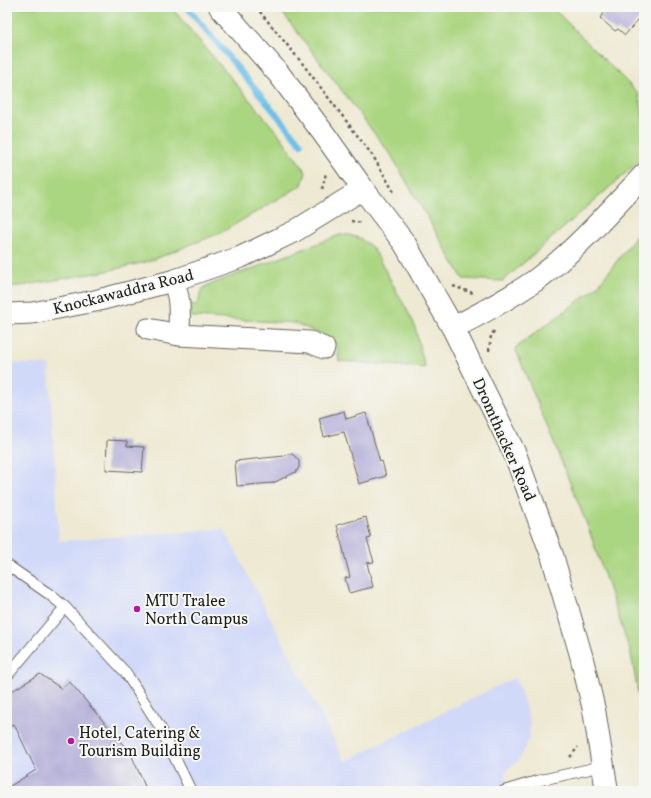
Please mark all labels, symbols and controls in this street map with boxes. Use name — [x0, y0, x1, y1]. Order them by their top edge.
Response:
street label: Knockawaddra Road — [51, 265, 196, 321]
street label: Dromthacker Road — [466, 375, 540, 505]
place label: MTU Tralee North Campus — [145, 591, 248, 631]
marker: MTU Tralee North Campus — [132, 604, 142, 614]
place label: Hotel, Catering & Tourism Building — [79, 723, 201, 763]
marker: Hotel, Catering & Tourism Building — [66, 736, 76, 746]

